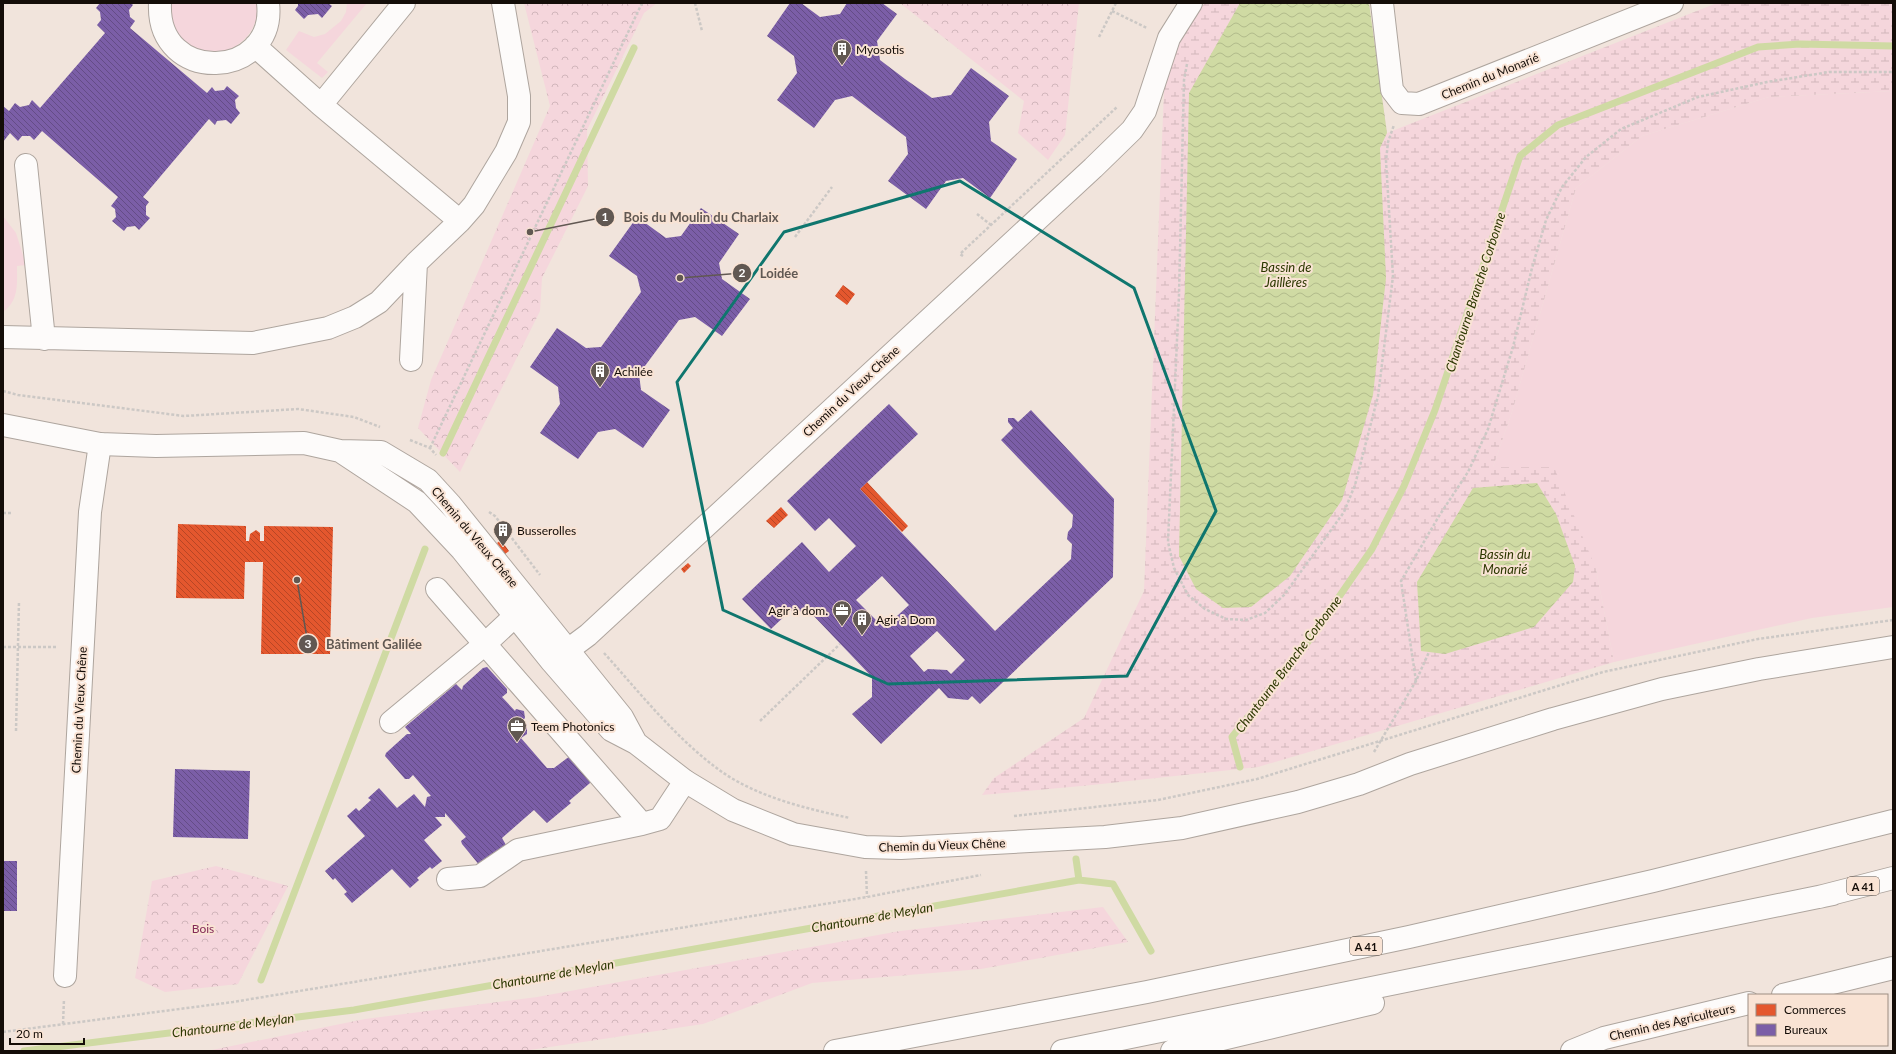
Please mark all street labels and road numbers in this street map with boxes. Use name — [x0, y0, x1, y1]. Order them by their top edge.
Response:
street label: Chemin du Monarié — [1439, 50, 1541, 102]
street label: Chemin du Vieux Chêne — [800, 342, 902, 440]
street label: Chemin du Vieux Chêne — [429, 484, 521, 590]
street label: Chemin du Vieux Chêne — [68, 646, 90, 774]
street label: Chemin du Vieux Chêne — [878, 835, 1006, 855]
road number: A 41 — [1847, 877, 1879, 895]
road number: A 41 — [1350, 937, 1382, 955]
street label: Chemin des Agriculteurs — [1608, 1000, 1736, 1044]

